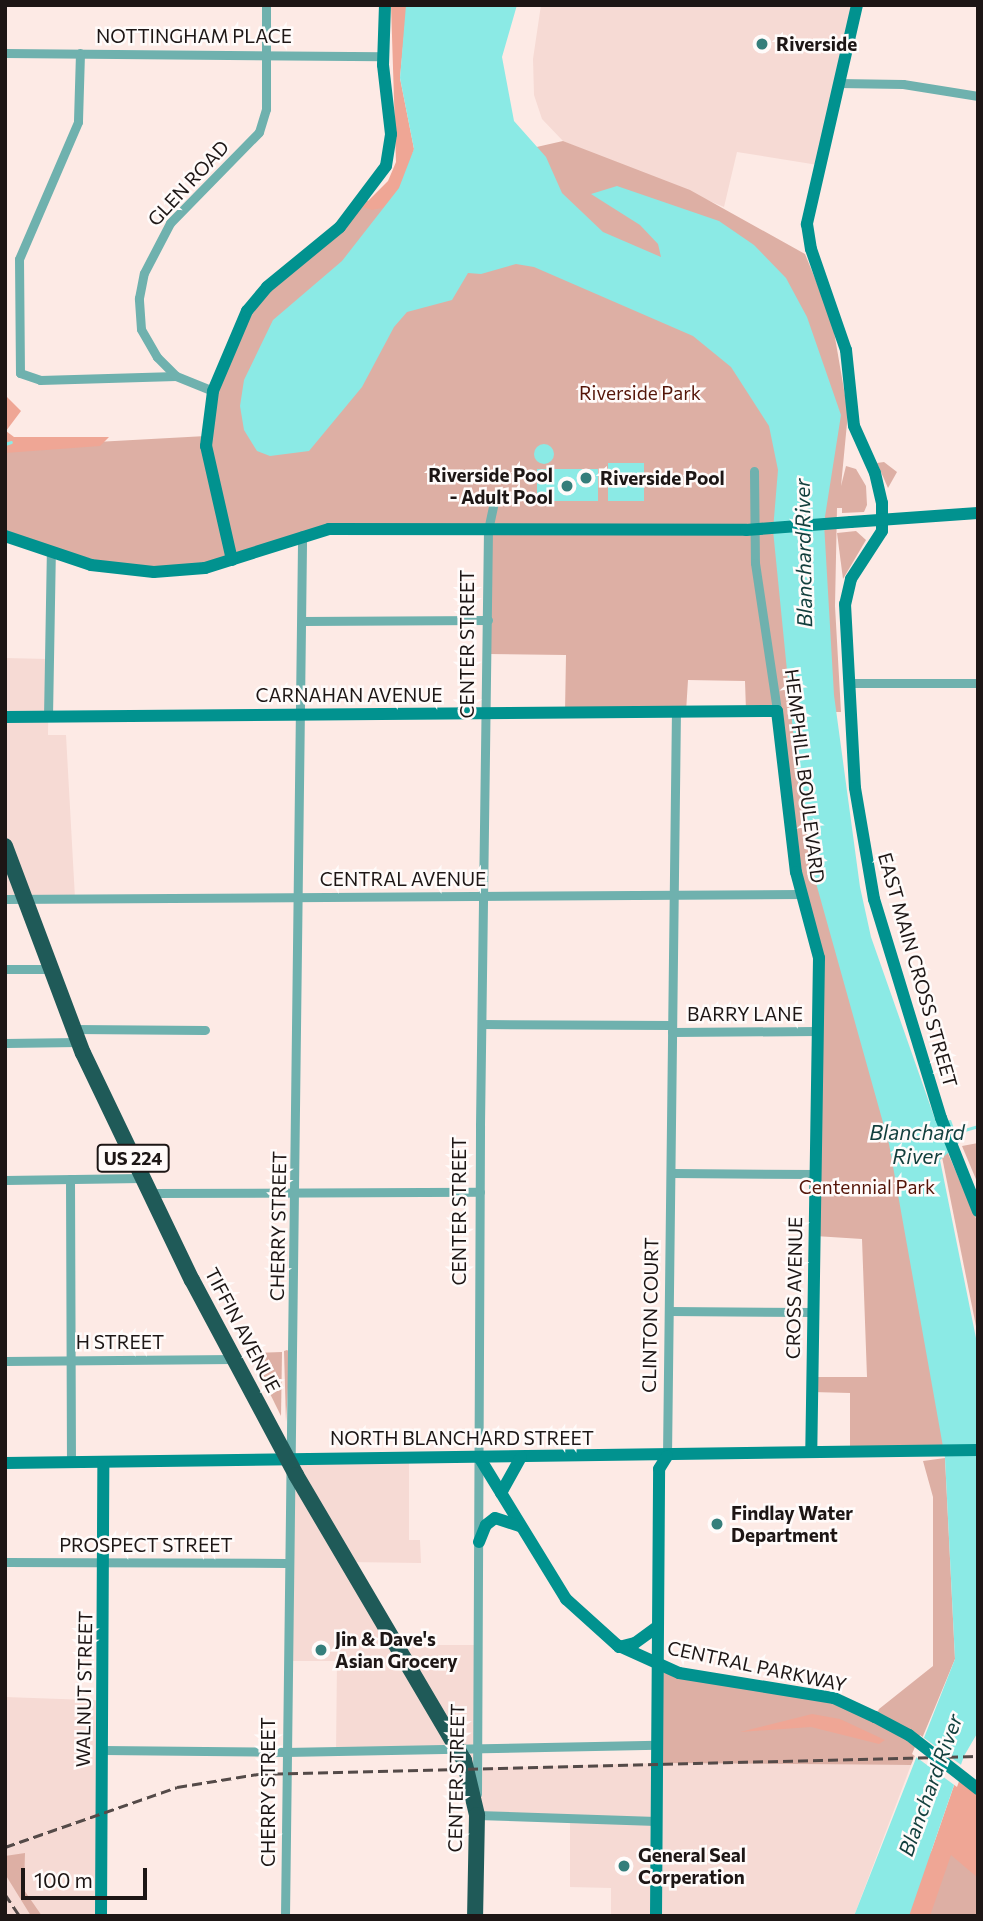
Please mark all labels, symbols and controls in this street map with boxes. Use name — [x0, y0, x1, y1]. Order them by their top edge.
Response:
street label: NOTTINGHAM PLACE — [96, 25, 292, 47]
place label: Riverside — [776, 33, 857, 55]
marker: Riverside — [754, 36, 770, 52]
street label: GLEN ROAD — [143, 136, 233, 230]
park label: Riverside Park — [579, 382, 701, 404]
place label: Riverside Pool - Adult Pool — [428, 464, 553, 508]
place label: Riverside Pool — [600, 467, 725, 489]
marker: Riverside Pool — [578, 470, 594, 486]
marker: Riverside Pool - Adult Pool — [559, 478, 575, 494]
water label: Blanchard River — [789, 478, 817, 628]
street label: CENTER STREET — [456, 570, 478, 718]
street label: HEMPHILL BOULEVARD — [781, 667, 829, 885]
street label: CARNAHAN AVENUE — [255, 684, 443, 706]
street label: EAST MAIN CROSS STREET — [874, 850, 962, 1090]
street label: CENTRAL AVENUE — [320, 868, 486, 890]
street label: BARRY LANE — [687, 1003, 803, 1025]
water label: Blanchard River — [869, 1119, 965, 1169]
street label: CENTER STREET — [448, 1137, 470, 1285]
road number: US 224 — [96, 1143, 170, 1172]
street label: CHERRY STREET — [265, 1151, 291, 1301]
park label: Centennial Park — [799, 1176, 935, 1198]
street label: CROSS AVENUE — [781, 1217, 807, 1359]
street label: CLINTON COURT — [637, 1237, 663, 1393]
street label: TIFFIN AVENUE — [201, 1264, 285, 1396]
street label: H STREET — [76, 1331, 164, 1353]
street label: NORTH BLANCHARD STREET — [330, 1427, 594, 1449]
place label: Findlay Water Department — [731, 1502, 853, 1546]
marker: Findlay Water Department — [709, 1516, 725, 1532]
street label: PROSPECT STREET — [59, 1534, 233, 1556]
street label: WALNUT STREET — [71, 1611, 97, 1767]
place label: Jin & Dave's Asian Grocery — [335, 1628, 458, 1672]
street label: CENTRAL PARKWAY — [665, 1636, 849, 1696]
marker: Jin & Dave's Asian Grocery — [313, 1642, 329, 1658]
street label: CENTER STREET — [443, 1703, 469, 1853]
water label: Blanchard River — [893, 1711, 967, 1859]
street label: CHERRY STREET — [257, 1717, 279, 1867]
place label: General Seal Corperation — [638, 1844, 746, 1888]
scale bar — [24, 1854, 150, 1898]
marker: General Seal Corperation — [616, 1858, 632, 1874]
text: 100 m — [34, 1867, 93, 1892]

